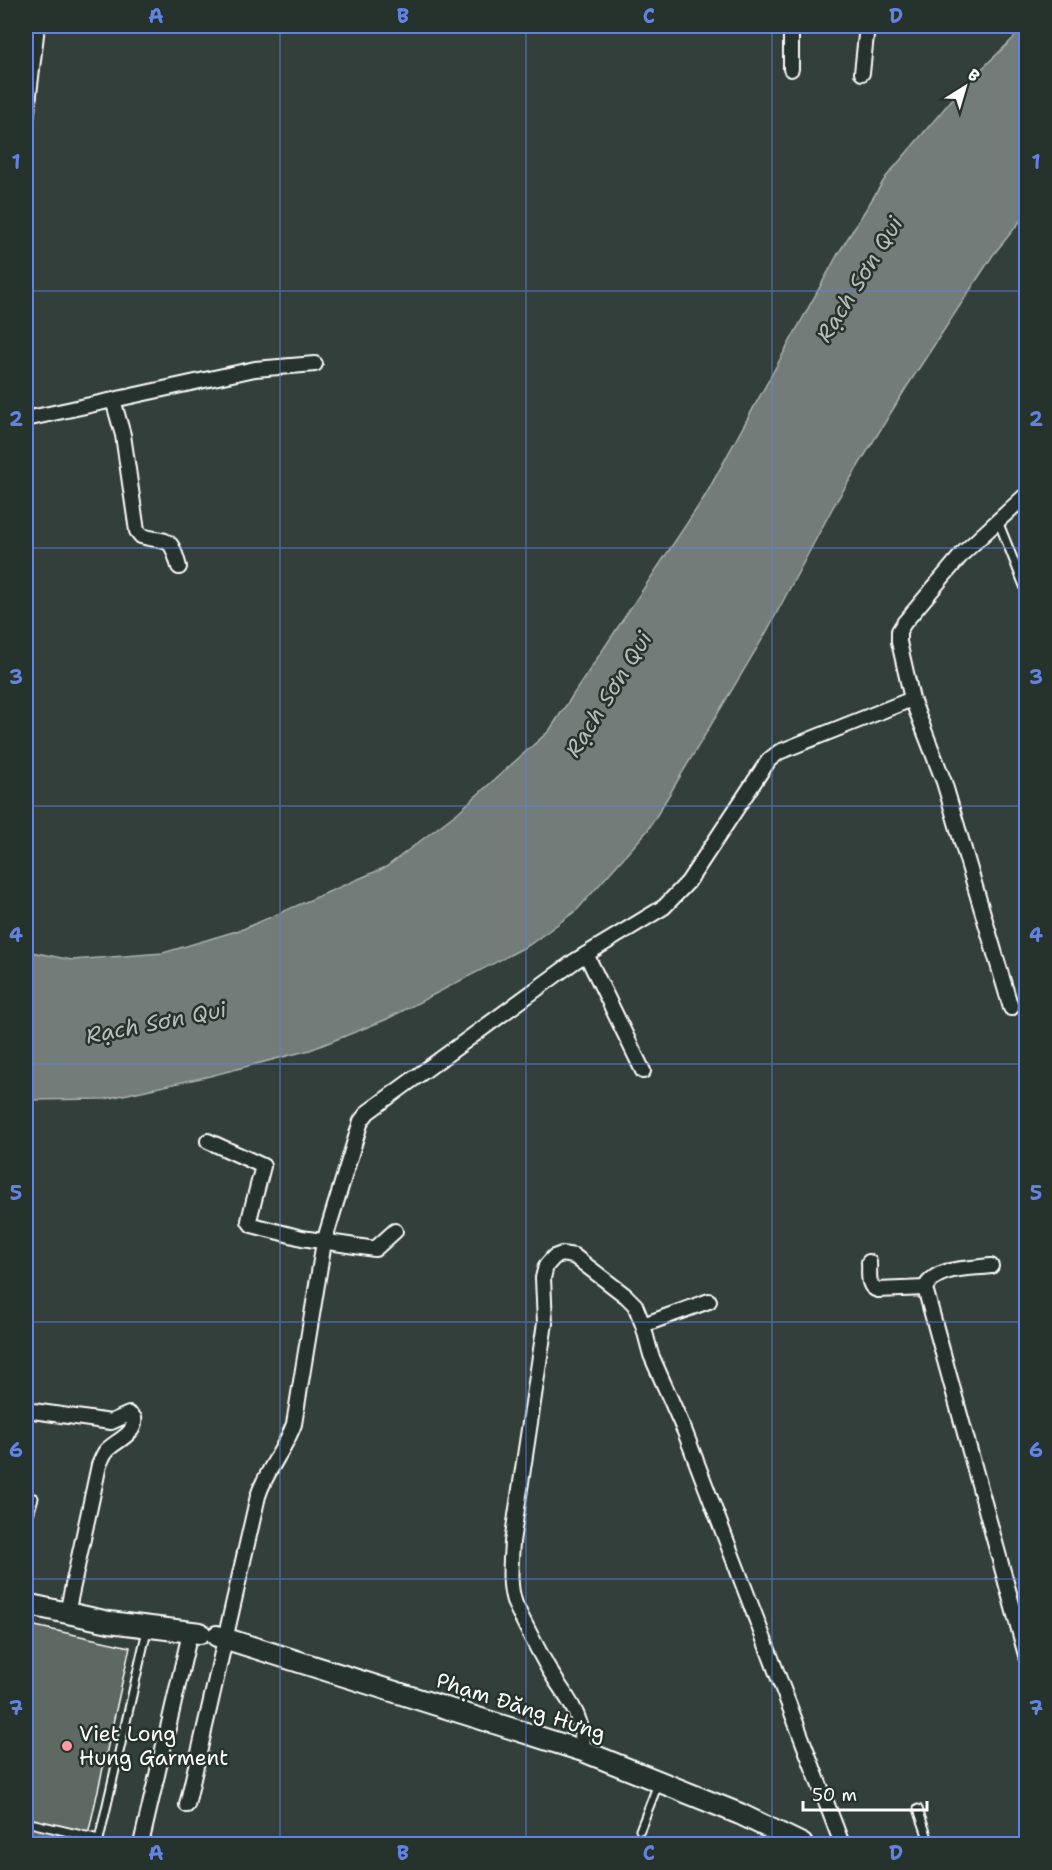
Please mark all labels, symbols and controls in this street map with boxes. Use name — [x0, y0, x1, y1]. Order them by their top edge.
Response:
text: A — [148, 3, 164, 29]
text: B — [397, 3, 409, 29]
text: C — [643, 3, 655, 29]
text: D — [889, 3, 903, 29]
north arrow — [935, 57, 995, 117]
text: B — [963, 64, 984, 87]
text: 1 — [11, 149, 21, 175]
text: 1 — [1031, 149, 1041, 175]
water label: Rạch Sơn Qui — [809, 211, 910, 347]
text: 2 — [9, 406, 23, 432]
text: 2 — [1029, 406, 1043, 432]
water label: Rạch Sơn Qui — [558, 626, 659, 762]
text: 3 — [9, 664, 23, 690]
text: 3 — [1029, 664, 1043, 690]
text: 4 — [9, 922, 23, 948]
text: 4 — [1029, 922, 1043, 948]
water label: Rạch Sơn Qui — [83, 995, 230, 1050]
text: 5 — [10, 1180, 22, 1206]
text: 5 — [1030, 1180, 1042, 1206]
text: 6 — [9, 1437, 23, 1463]
text: 6 — [1029, 1437, 1043, 1463]
street label: Phạm Đăng Hưng — [433, 1666, 609, 1748]
text: 7 — [9, 1695, 23, 1721]
text: 7 — [1029, 1695, 1043, 1721]
place label: Viet Long Hung Garment — [79, 1720, 228, 1772]
marker: Viet Long Hung Garment — [60, 1739, 74, 1753]
scale bar — [803, 1774, 928, 1812]
text: 50 m — [812, 1783, 857, 1807]
text: A — [148, 1840, 164, 1866]
text: B — [397, 1840, 409, 1866]
text: C — [643, 1840, 655, 1866]
text: D — [889, 1840, 903, 1866]

